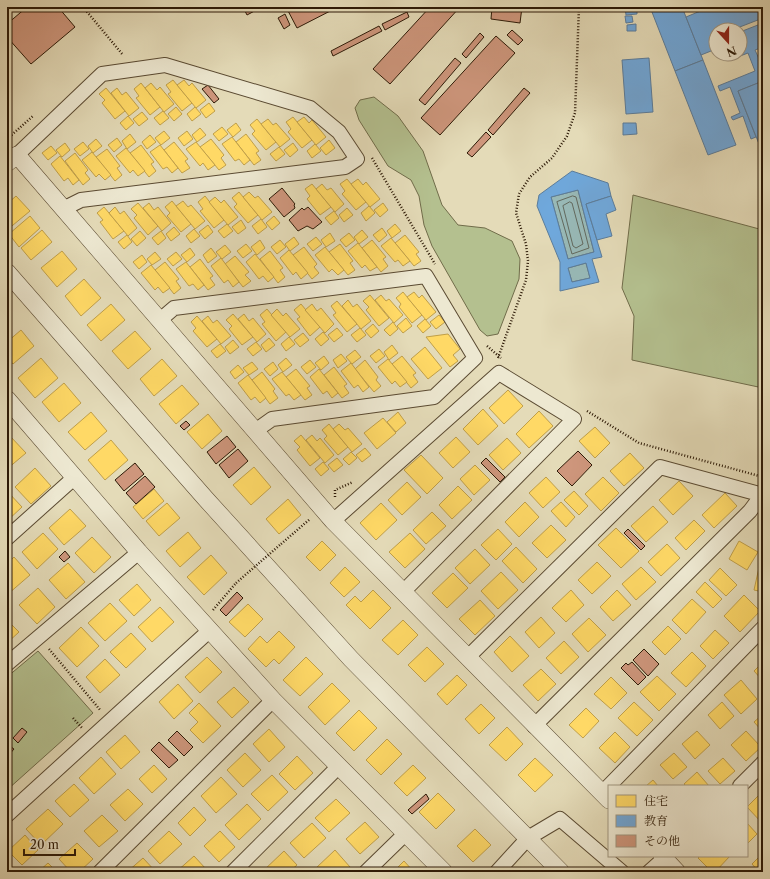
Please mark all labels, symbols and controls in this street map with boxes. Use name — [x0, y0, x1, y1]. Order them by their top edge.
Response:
north arrow — [708, 22, 748, 62]
text: N — [724, 43, 739, 60]
legend — [608, 785, 748, 857]
text: 住宅 — [644, 793, 668, 808]
text: 教育 — [644, 813, 668, 828]
scale bar — [24, 831, 75, 857]
text: その他 — [644, 833, 680, 848]
text: 20 m — [30, 837, 59, 852]

